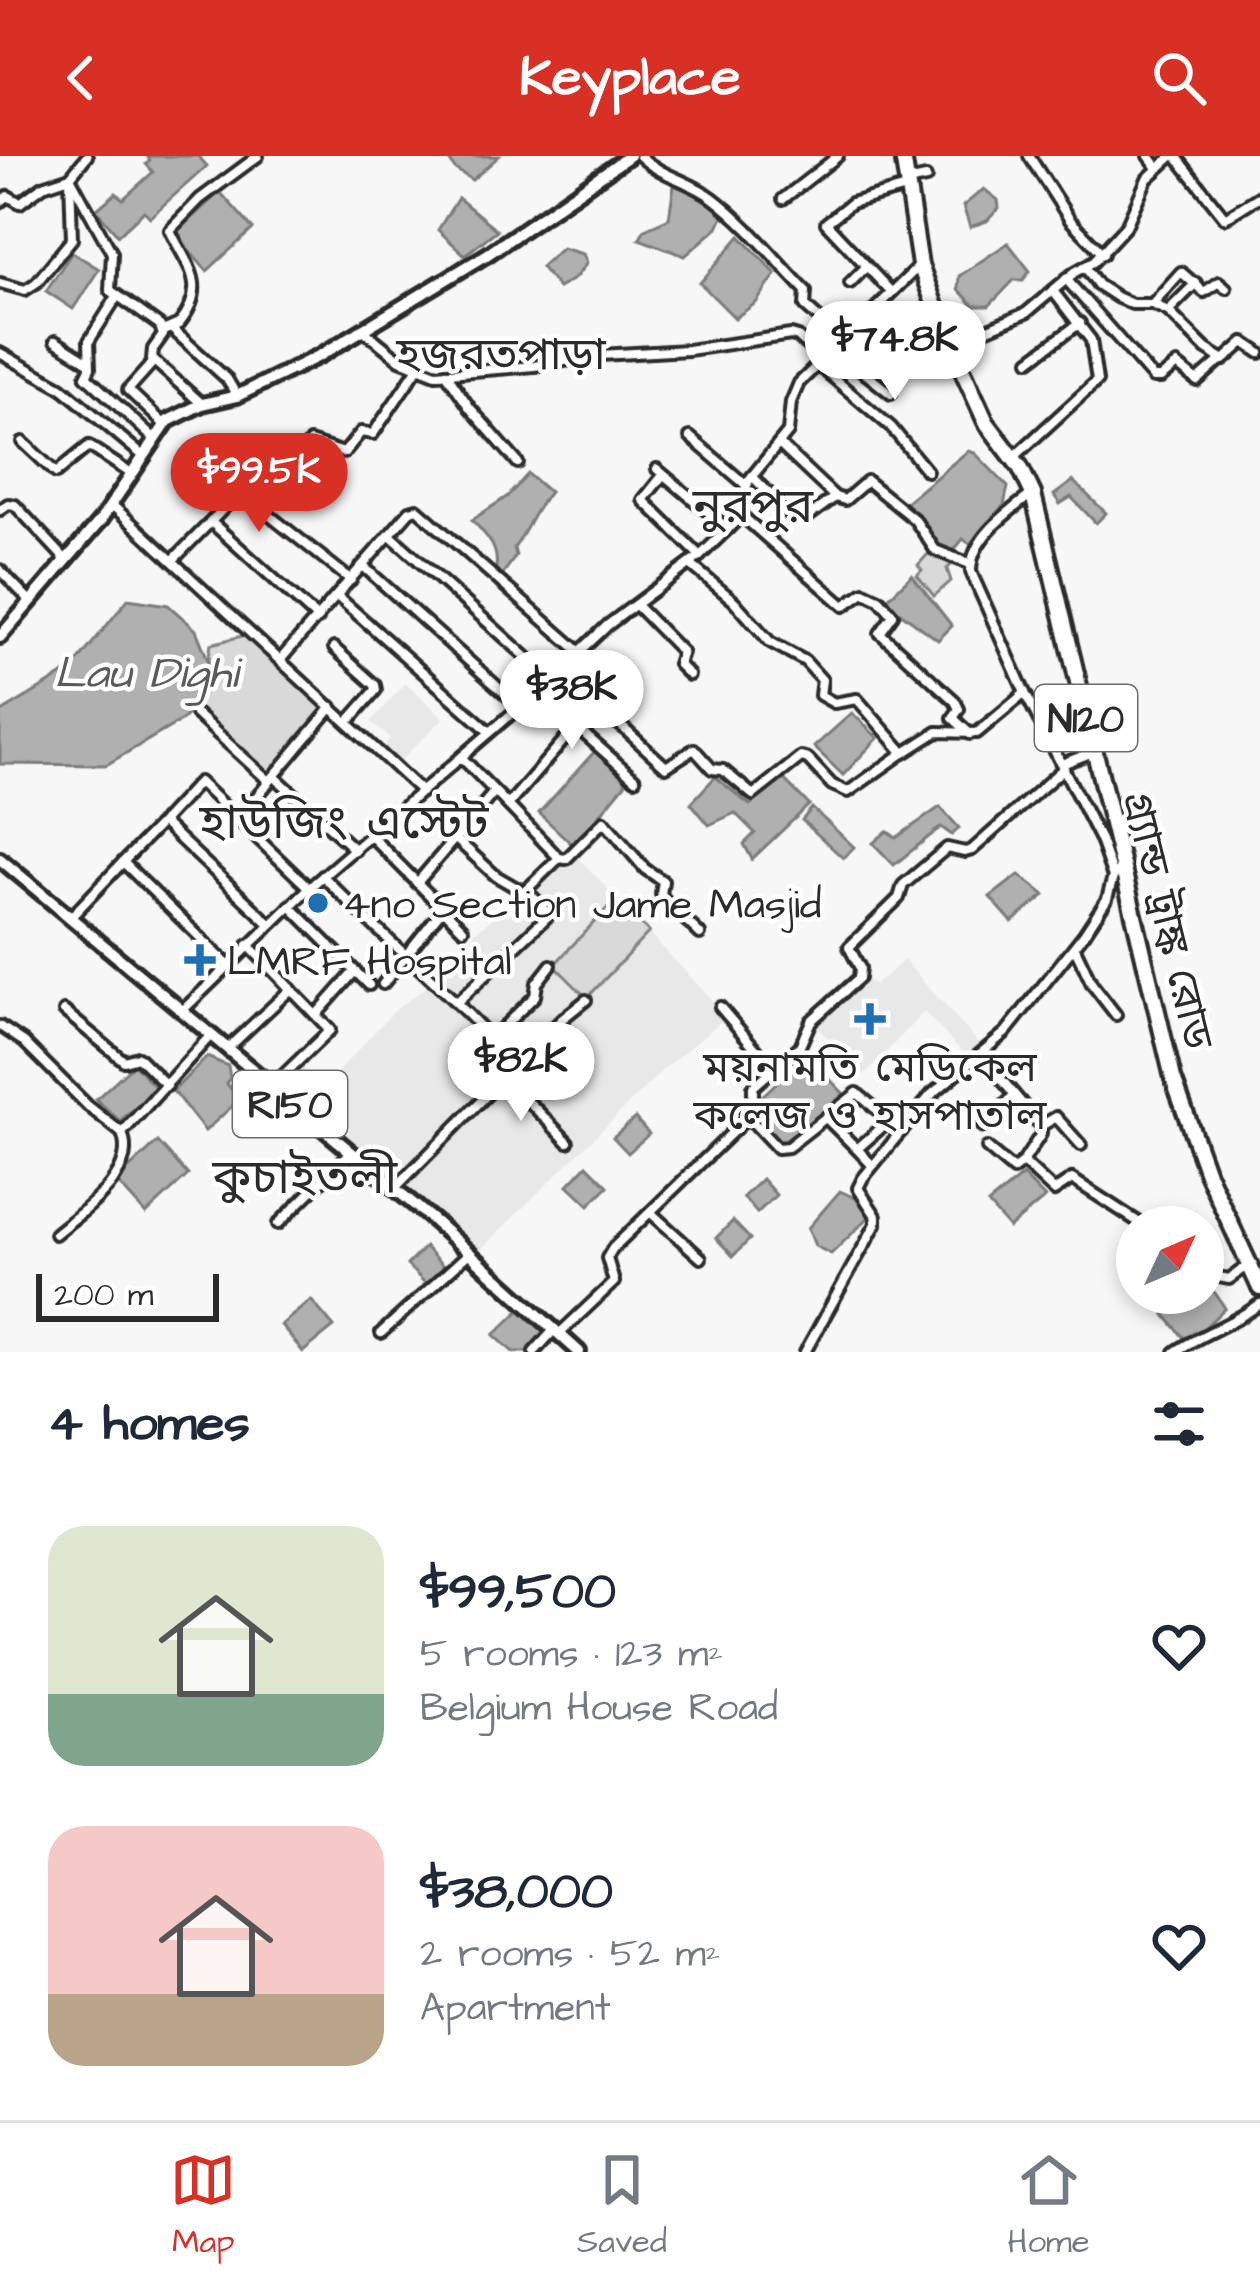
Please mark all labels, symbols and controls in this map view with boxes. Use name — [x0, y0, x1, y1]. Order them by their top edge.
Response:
text: Keyplace — [520, 41, 740, 116]
icon: back — [48, 45, 114, 111]
icon: search — [1146, 45, 1212, 111]
pin: $74.8K — [797, 301, 993, 403]
text: $74.8K — [832, 313, 958, 367]
district label: হজরতপাড়া — [395, 325, 607, 387]
pin: $99.5K — [161, 433, 357, 535]
text: $99.5K — [198, 445, 320, 499]
district label: নুরপুর — [692, 475, 815, 541]
water label: Lau Dighi — [54, 643, 243, 706]
pin: $38K — [501, 650, 643, 752]
text: $38K — [527, 662, 617, 716]
road number: N120 — [1035, 685, 1137, 751]
street label: গ্র্যান্ড ট্রাঙ্ক রোড — [1106, 786, 1226, 1057]
district label: হাউজিং এস্টেট — [199, 791, 489, 857]
place label: 4no Section Jame Masjid — [342, 877, 821, 935]
marker: 4no Section Jame Masjid — [305, 890, 331, 916]
place label: LMRF Hospital — [227, 934, 511, 992]
marker: LMRF Hospital — [184, 944, 216, 976]
marker: ময়নামতি মেডিকেল কলেজ ও হাসপাতাল — [854, 1003, 886, 1035]
pin: $82K — [450, 1022, 592, 1124]
text: $82K — [475, 1034, 567, 1088]
place label: ময়নামতি মেডিকেল কলেজ ও হাসপাতাল — [692, 1040, 1048, 1146]
road number: R150 — [233, 1071, 347, 1137]
district label: কুচাইতলী — [212, 1146, 399, 1212]
north arrow — [1116, 1206, 1224, 1314]
map controls — [1116, 1206, 1224, 1314]
scale bar — [36, 1268, 219, 1321]
text: 200 m — [54, 1272, 153, 1318]
text: 4 homes — [48, 1389, 250, 1460]
icon: filters — [1146, 1391, 1212, 1457]
text: $99,500 — [420, 1557, 616, 1628]
icon: home — [144, 1574, 288, 1718]
icon: heart — [1146, 1613, 1212, 1679]
text: 5 rooms · 123 m² — [420, 1628, 723, 1682]
text: Belgium House Road — [420, 1682, 778, 1736]
text: $38,000 — [420, 1857, 613, 1928]
icon: home — [144, 1874, 288, 2018]
icon: heart — [1146, 1913, 1212, 1979]
text: 2 rooms · 52 m² — [420, 1928, 721, 1982]
text: Apartment — [420, 1982, 611, 2036]
tab: Map — [170, 2147, 236, 2265]
tab: Saved — [577, 2147, 667, 2265]
tab: Home — [1008, 2147, 1090, 2265]

